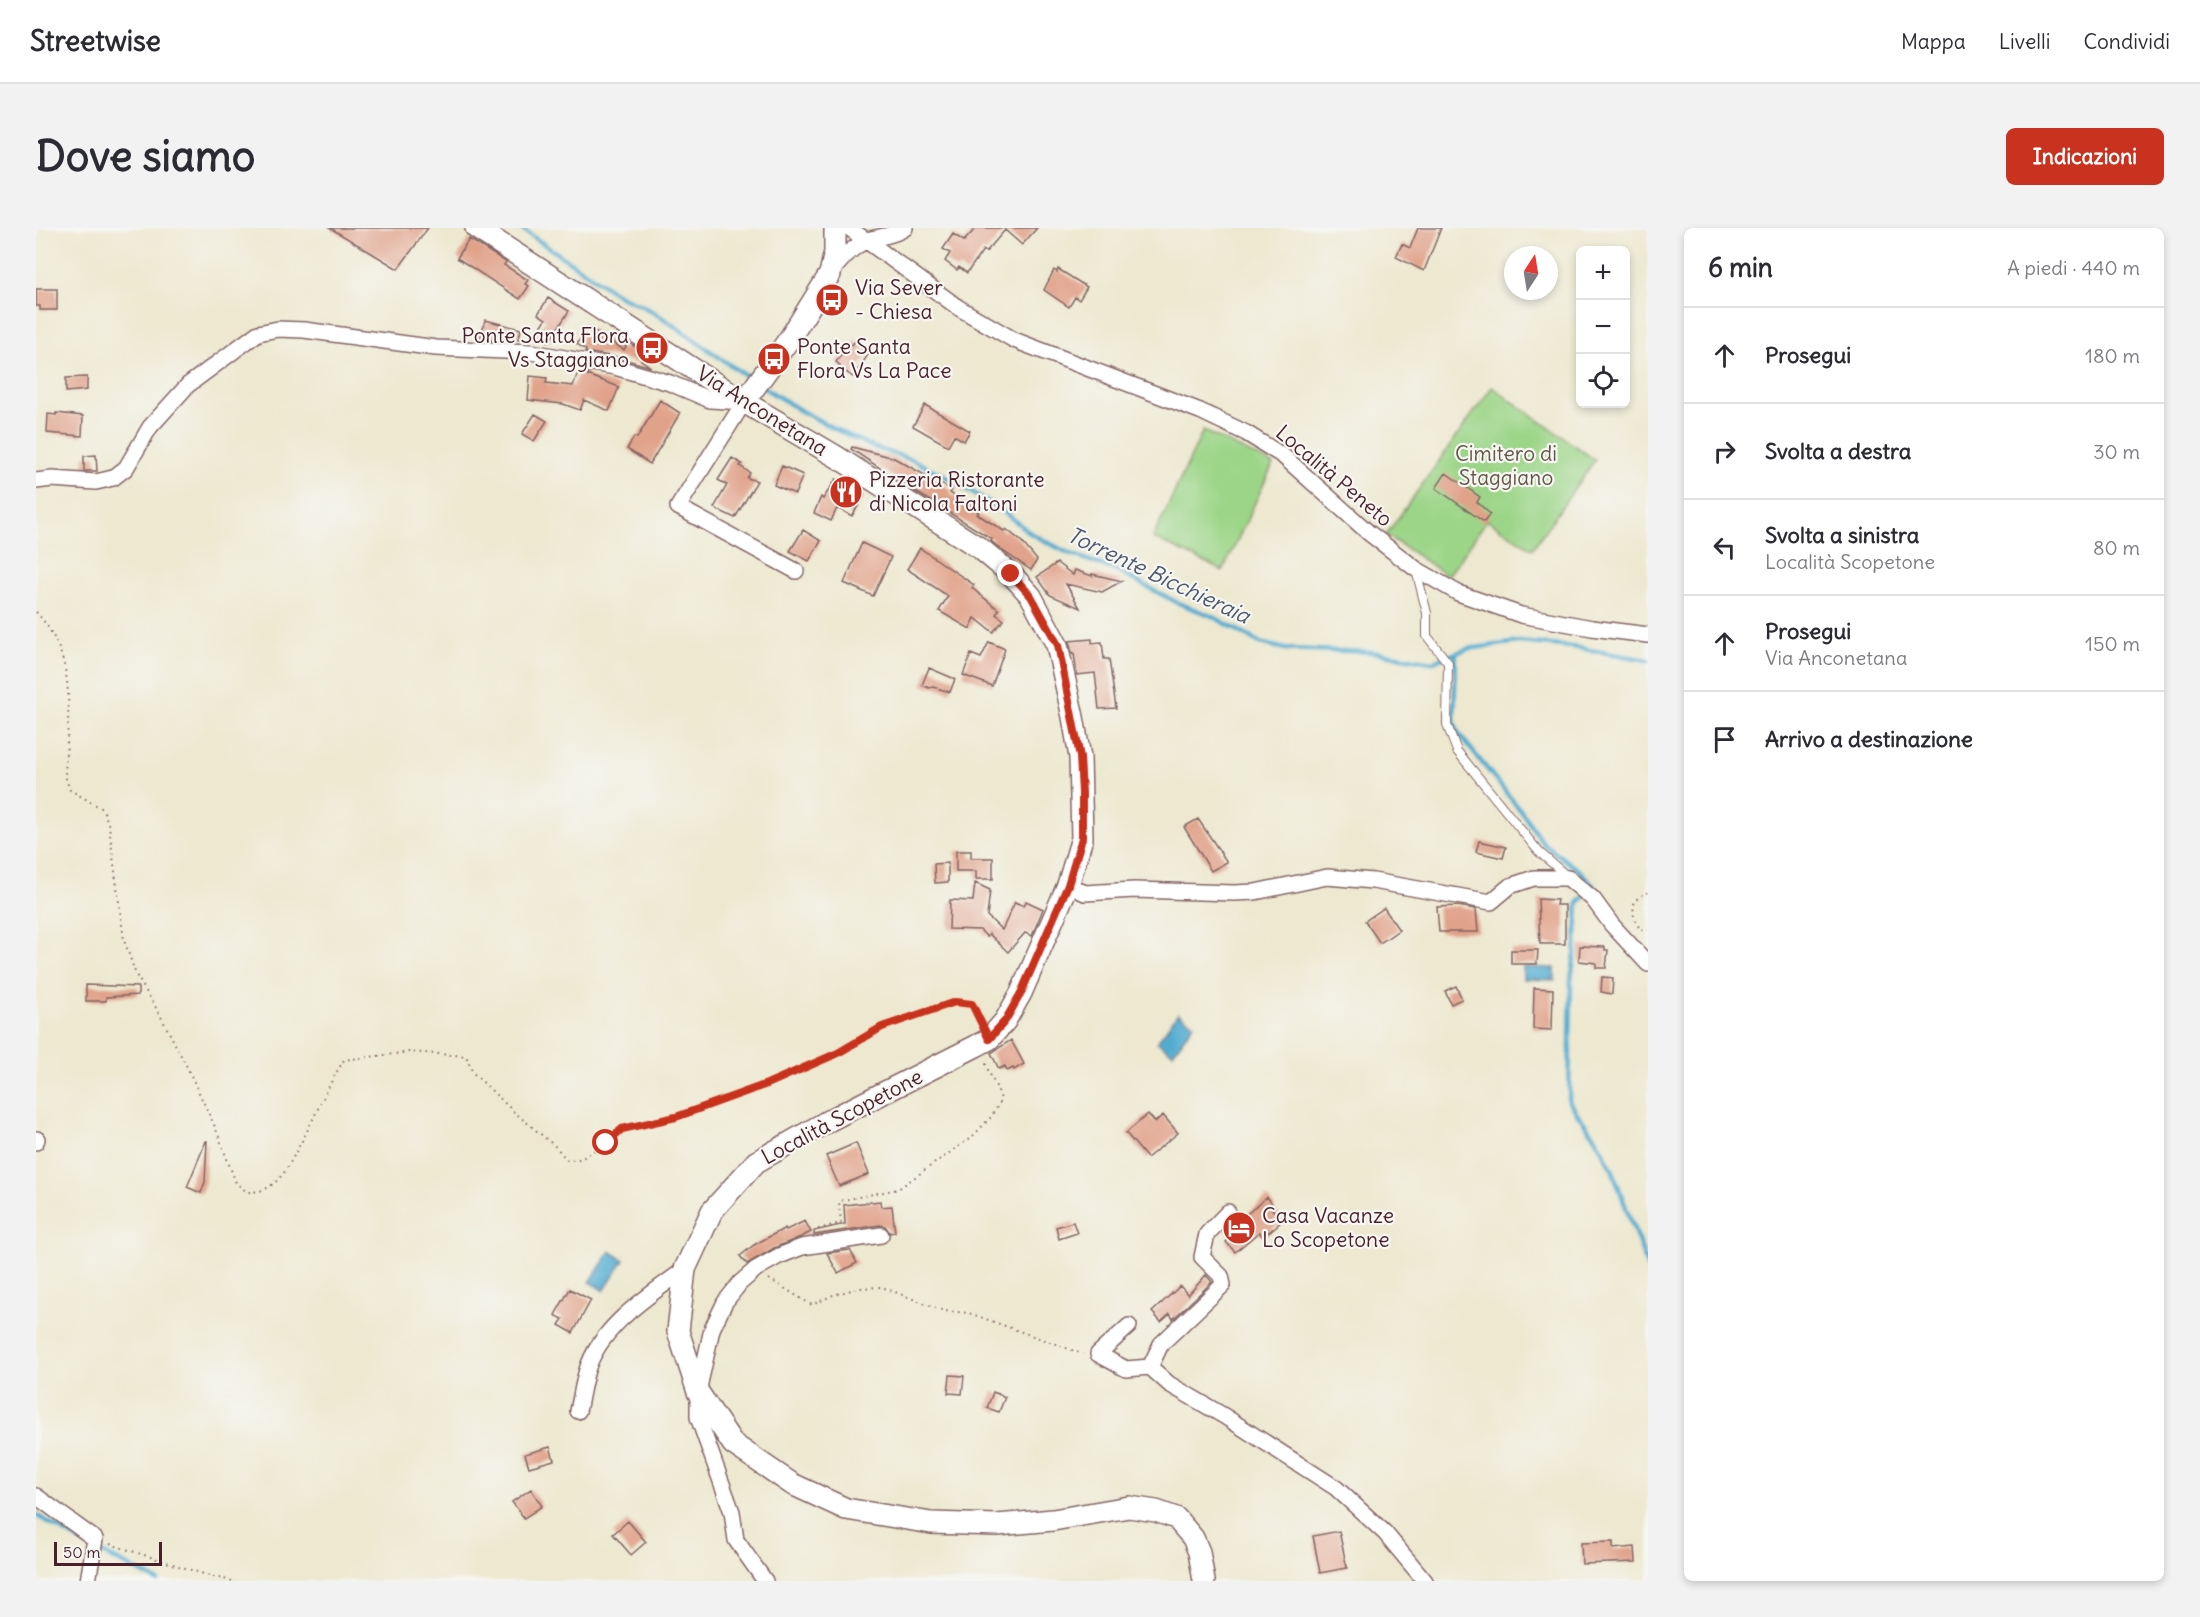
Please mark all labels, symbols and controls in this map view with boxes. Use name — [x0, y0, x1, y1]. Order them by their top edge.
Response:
text: Streetwise — [30, 23, 161, 59]
text: Mappa — [1901, 28, 1966, 55]
text: Livelli — [1999, 28, 2050, 55]
text: Condividi — [2083, 28, 2170, 55]
button: Indicazioni — [2006, 128, 2164, 185]
text: Dove siamo — [36, 130, 255, 182]
north arrow — [1504, 246, 1558, 300]
map controls — [1576, 246, 1630, 408]
button: + — [1576, 246, 1630, 300]
text: 6 min — [1708, 251, 1773, 284]
text: A piedi · 440 m — [2007, 255, 2140, 280]
place label: Via Sever - Chiesa — [855, 274, 943, 325]
bus stop icon: Via Sever - Chiesa — [814, 282, 850, 318]
button: − — [1576, 300, 1630, 354]
place label: Ponte Santa Flora Vs Staggiano — [461, 322, 629, 373]
bus stop icon: Ponte Santa Flora Vs Staggiano — [634, 330, 670, 366]
place label: Ponte Santa Flora Vs La Pace — [797, 333, 952, 384]
icon: ahead — [1708, 339, 1741, 372]
bus stop icon: Ponte Santa Flora Vs La Pace — [756, 341, 792, 377]
text: Prosegui — [1765, 341, 1851, 369]
text: 180 m — [2085, 343, 2140, 368]
button: locate — [1576, 354, 1630, 408]
street label: Via Anconetana — [692, 360, 833, 462]
street label: Località Peneto — [1270, 419, 1398, 532]
icon: right — [1708, 435, 1741, 468]
text: Svolta a destra — [1765, 437, 1911, 465]
text: 30 m — [2093, 439, 2140, 464]
park label: Cimitero di Staggiano — [1455, 440, 1557, 491]
place label: Pizzeria Ristorante di Nicola Faltoni — [869, 466, 1045, 517]
restaurant icon: Pizzeria Ristorante di Nicola Faltoni — [828, 474, 864, 510]
water label: Torrente Bicchieraia — [1063, 520, 1256, 630]
text: Svolta a sinistra — [1765, 521, 1919, 549]
icon: left — [1708, 531, 1741, 564]
text: 80 m — [2093, 535, 2140, 560]
text: Località Scopetone — [1765, 549, 1935, 574]
route end — [997, 560, 1023, 586]
text: Prosegui — [1765, 617, 1851, 645]
icon: ahead — [1708, 627, 1741, 660]
text: 150 m — [2085, 631, 2140, 656]
text: Via Anconetana — [1765, 645, 1907, 670]
icon: arrive — [1708, 723, 1741, 756]
text: Arrivo a destinazione — [1765, 725, 1973, 753]
street label: Località Scopetone — [757, 1063, 927, 1170]
route start — [592, 1129, 618, 1155]
place label: Casa Vacanze Lo Scopetone — [1262, 1202, 1394, 1253]
hotel icon: Casa Vacanze Lo Scopetone — [1221, 1210, 1257, 1246]
scale bar — [54, 1539, 162, 1566]
text: 50 m — [63, 1542, 101, 1562]

